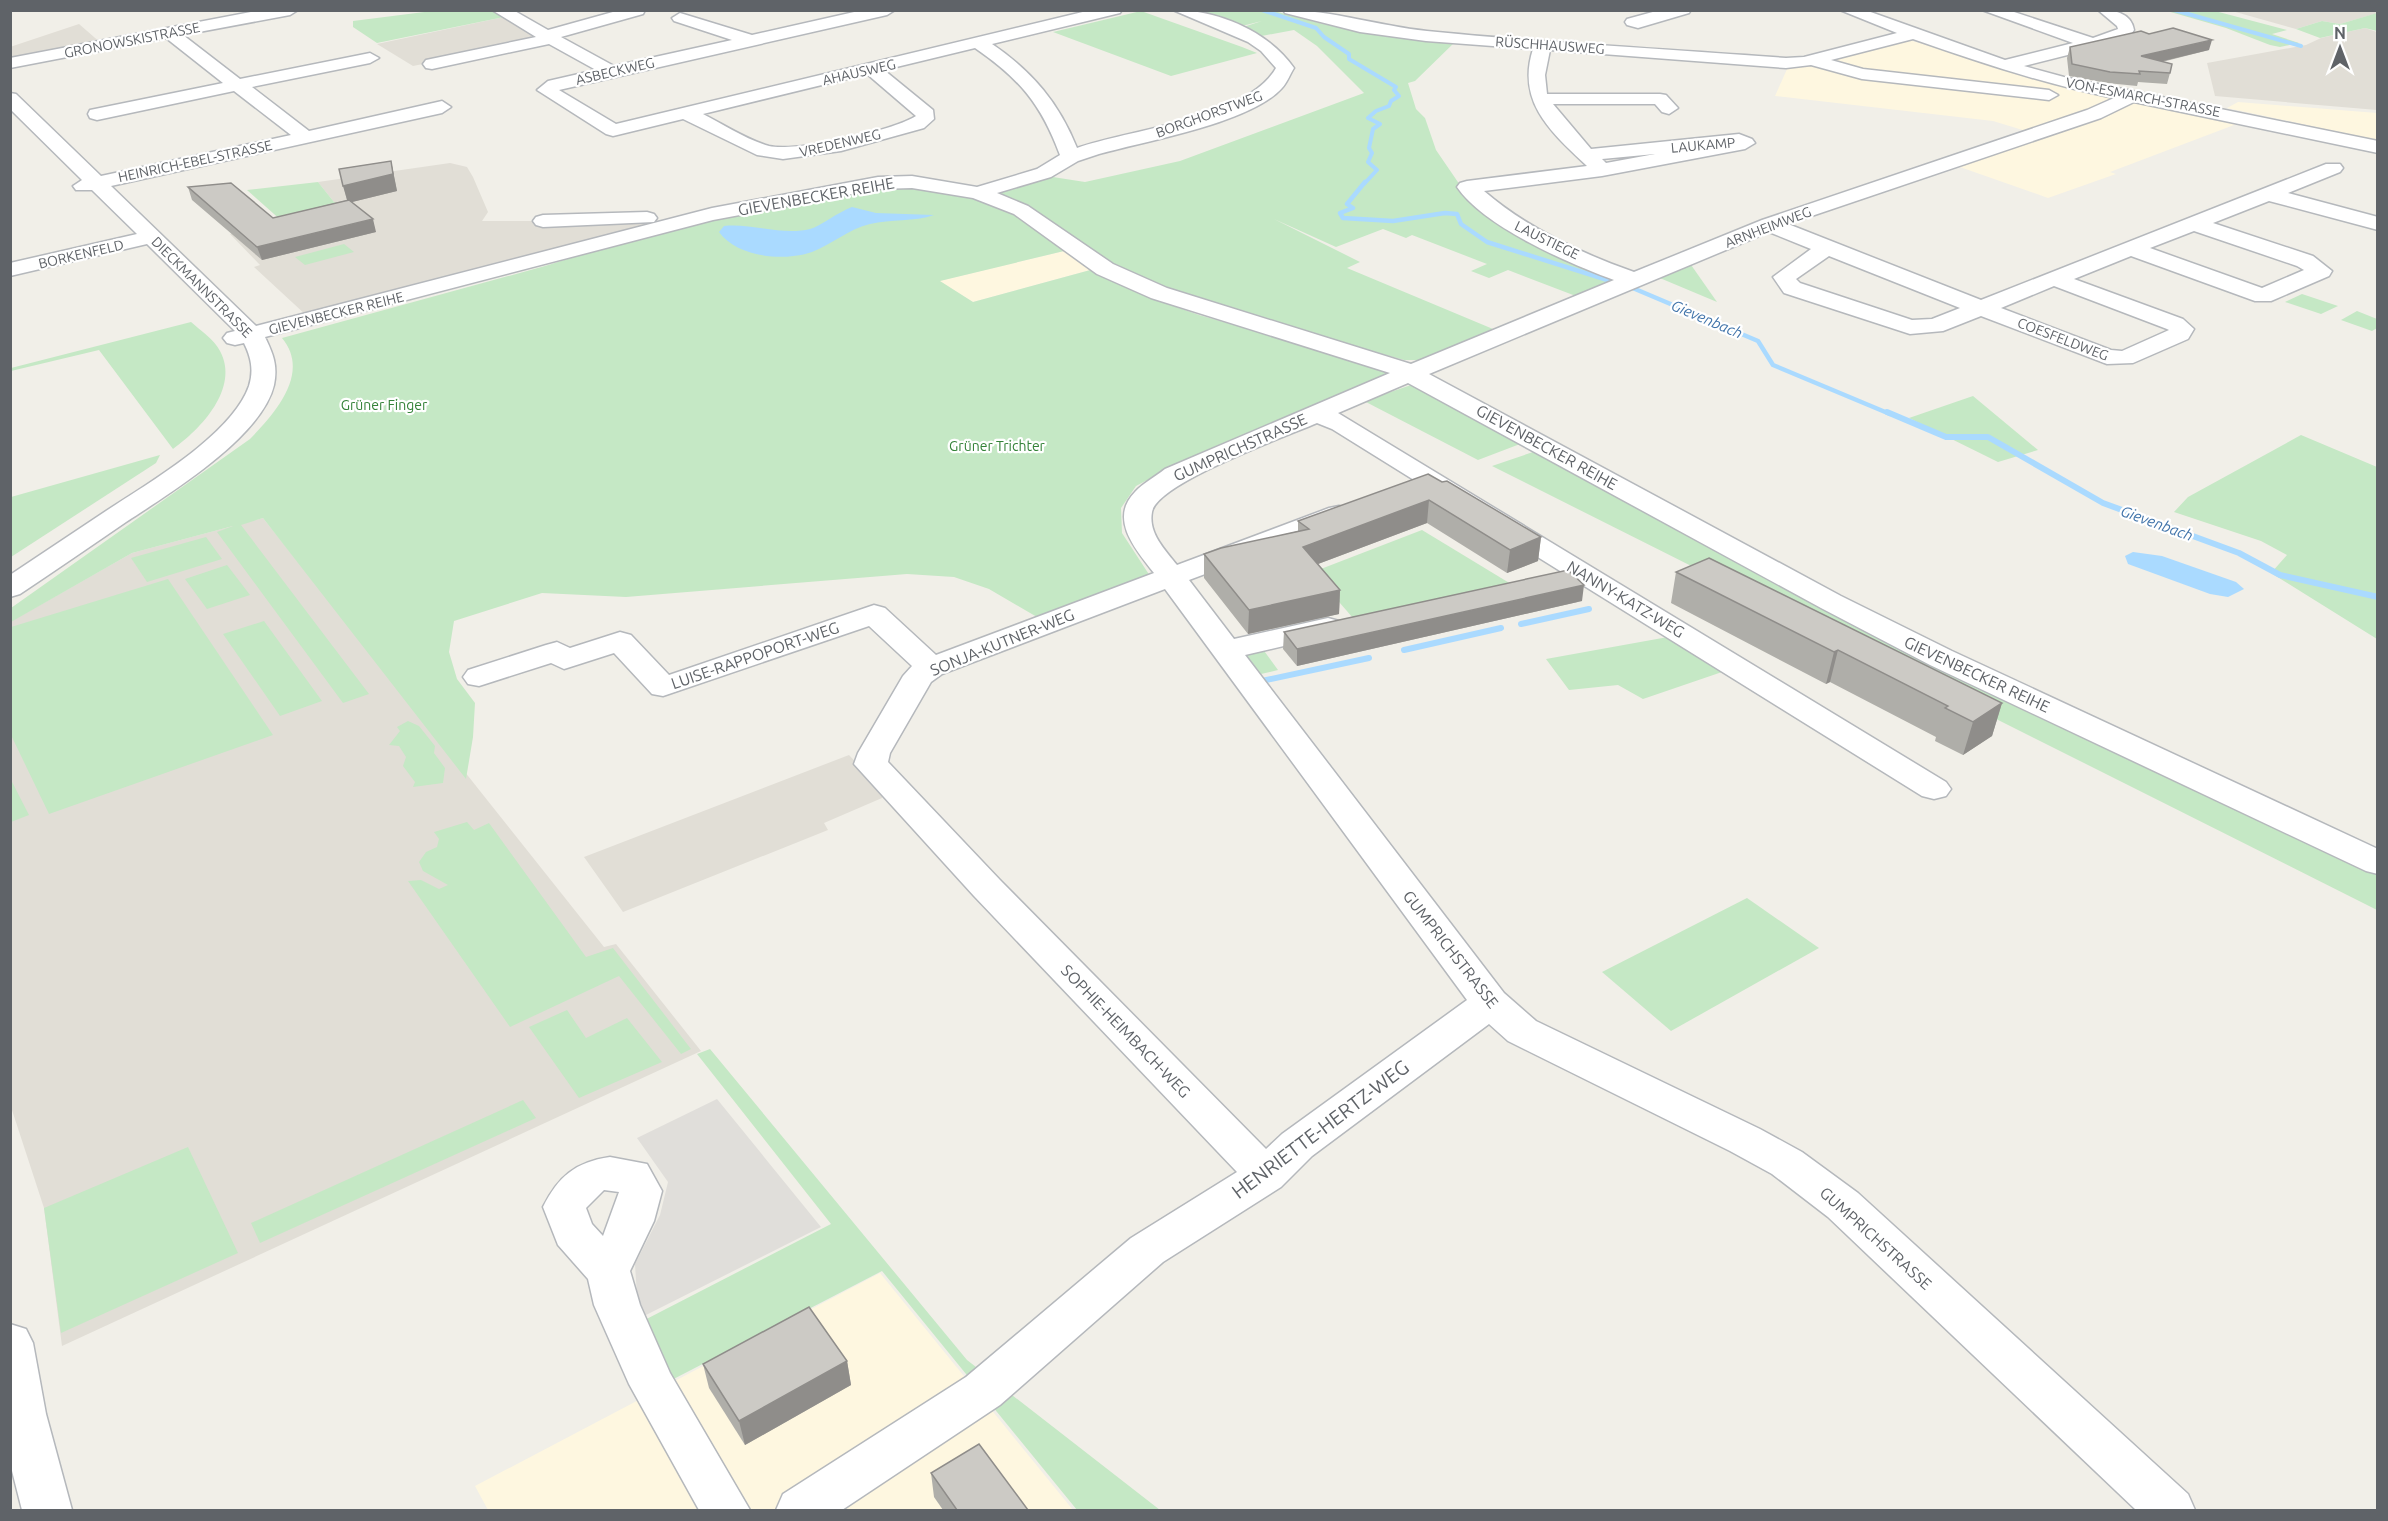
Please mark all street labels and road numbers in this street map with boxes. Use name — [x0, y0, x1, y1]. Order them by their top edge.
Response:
street label: GRONOWSKISTRASSE — [63, 19, 201, 61]
street label: RÜSCHHAUSWEG — [1495, 32, 1605, 57]
street label: ASBECKWEG — [574, 54, 656, 88]
street label: AHAUSWEG — [821, 56, 897, 88]
street label: VON-ESMARCH-STRASSE — [2064, 74, 2222, 120]
street label: BORGHORSTWEG — [1154, 87, 1264, 141]
street label: VREDENWEG — [798, 126, 882, 160]
street label: LAUKAMP — [1670, 134, 1736, 156]
street label: HEINRICH-EBEL-STRASSE — [117, 137, 274, 185]
street label: GIEVENBECKER REIHE — [736, 173, 896, 219]
street label: ARNHEIMWEG — [1723, 203, 1813, 251]
street label: LAUSTIEGE — [1512, 218, 1582, 263]
street label: DIECKMANNSTRASSE — [148, 233, 256, 341]
street label: BORKENFELD — [37, 236, 125, 272]
street label: GIEVENBECKER REIHE — [267, 288, 405, 338]
street label: COESFELDWEG — [2015, 314, 2111, 364]
street label: GIEVENBECKER REIHE — [1473, 401, 1621, 493]
street label: GUMPRICHSTRASSE — [1170, 409, 1310, 485]
street label: NANNY-KATZ-WEG — [1564, 557, 1688, 641]
street label: SONJA-KUTNER-WEG — [927, 605, 1077, 679]
street label: LUISE-RAPPOPORT-WEG — [669, 618, 841, 692]
street label: GIEVENBECKER REIHE — [1901, 632, 2053, 716]
street label: GUMPRICHSTRASSE — [1400, 887, 1502, 1011]
street label: SOPHIE-HEIMBACH-WEG — [1058, 961, 1194, 1101]
street label: HENRIETTE-HERTZ-WEG — [1227, 1055, 1413, 1203]
street label: GUMPRICHSTRASSE — [1816, 1183, 1936, 1293]

